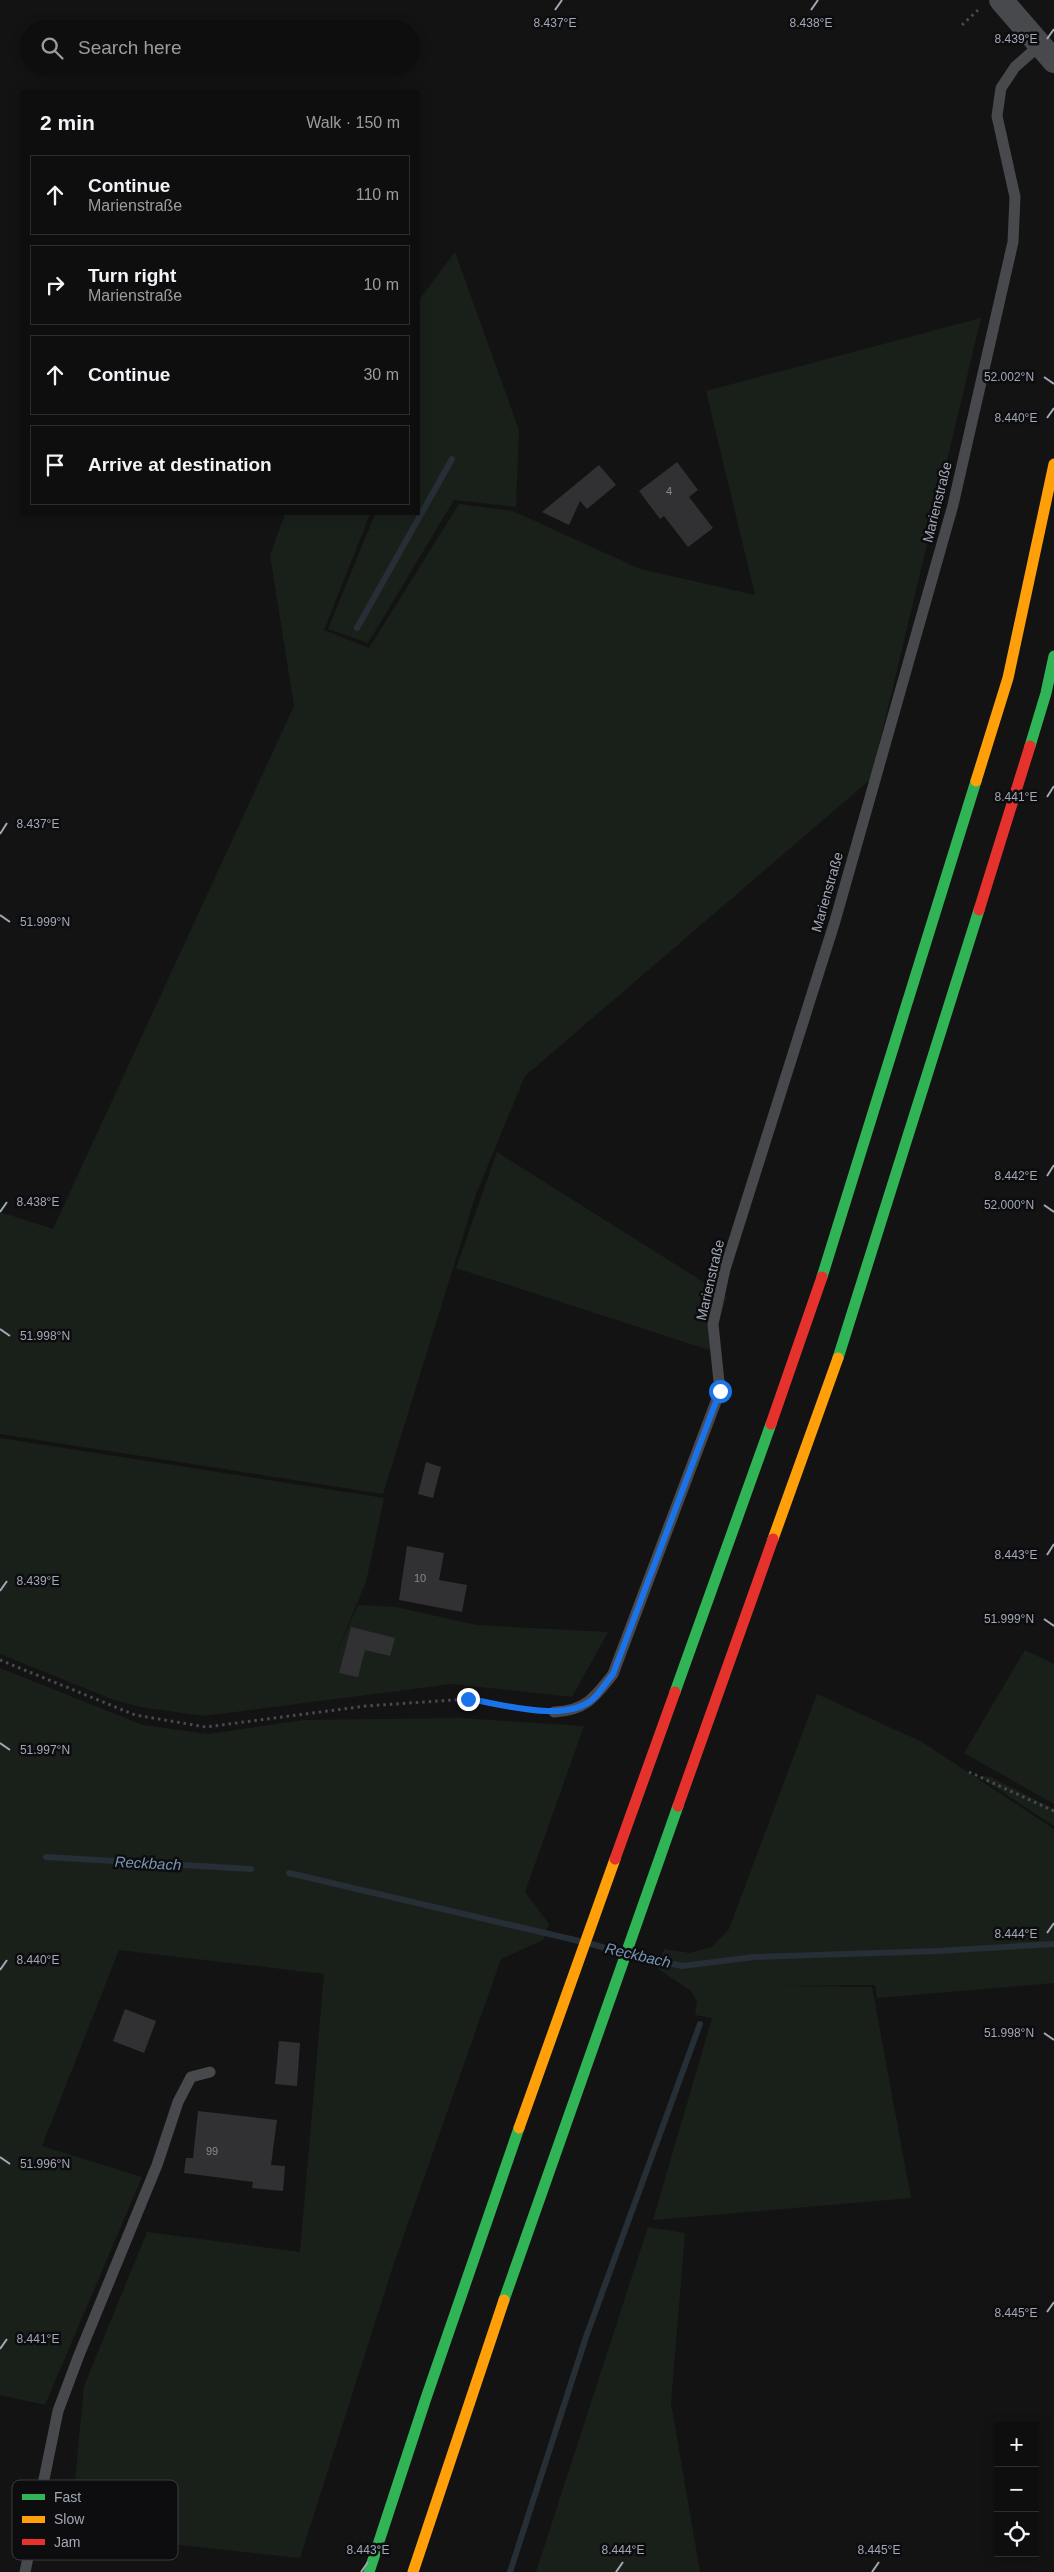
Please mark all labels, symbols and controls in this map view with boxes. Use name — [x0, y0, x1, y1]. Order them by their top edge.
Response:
text: 8.437°E — [534, 16, 576, 30]
text: 8.438°E — [790, 16, 832, 30]
search box — [20, 20, 420, 75]
text: 8.439°E — [995, 32, 1037, 46]
icon: search — [38, 34, 66, 62]
text: Search here — [78, 37, 182, 58]
text: 2 min — [40, 111, 95, 134]
text: Walk · 150 m — [306, 114, 400, 131]
text: Continue — [88, 175, 170, 196]
icon: ahead — [41, 181, 69, 209]
text: 110 m — [356, 186, 399, 203]
text: Marienstraße — [88, 197, 182, 214]
text: Turn right — [88, 265, 176, 286]
icon: right — [41, 271, 69, 299]
text: 10 m — [363, 276, 399, 293]
text: Marienstraße — [88, 287, 182, 304]
icon: ahead — [41, 361, 69, 389]
text: Continue — [88, 364, 170, 385]
text: 30 m — [363, 366, 399, 383]
text: 52.002°N — [984, 370, 1034, 384]
text: 8.440°E — [995, 411, 1037, 425]
icon: arrive — [41, 451, 69, 479]
text: Arrive at destination — [88, 454, 272, 475]
street label: Marienstraße — [919, 460, 955, 544]
house number: 4 — [666, 485, 672, 497]
text: 8.441°E — [995, 790, 1037, 804]
text: 8.437°E — [17, 817, 59, 831]
street label: Marienstraße — [808, 850, 846, 934]
text: 51.999°N — [20, 915, 70, 929]
text: 8.442°E — [995, 1169, 1037, 1183]
text: 8.438°E — [17, 1195, 59, 1209]
text: 52.000°N — [984, 1198, 1034, 1212]
street label: Marienstraße — [693, 1238, 727, 1322]
text: 51.998°N — [20, 1329, 70, 1343]
route start — [709, 1380, 732, 1403]
text: 8.443°E — [995, 1548, 1037, 1562]
house number: 10 — [414, 1572, 426, 1584]
text: 8.439°E — [17, 1574, 59, 1588]
text: 51.999°N — [984, 1612, 1034, 1626]
route end — [457, 1688, 480, 1711]
text: 51.997°N — [20, 1743, 70, 1757]
water label: Reckbach — [114, 1853, 182, 1873]
text: 8.444°E — [995, 1927, 1037, 1941]
water label: Reckbach — [604, 1939, 672, 1971]
text: 8.440°E — [17, 1953, 59, 1967]
text: 51.998°N — [984, 2026, 1034, 2040]
house number: 99 — [206, 2145, 218, 2157]
text: 51.996°N — [20, 2157, 70, 2171]
text: 8.445°E — [995, 2306, 1037, 2320]
text: 8.441°E — [17, 2332, 59, 2346]
map controls — [994, 2422, 1039, 2557]
button: + — [994, 2422, 1039, 2467]
button: − — [994, 2467, 1039, 2512]
legend — [12, 2480, 178, 2560]
text: Fast — [54, 2489, 81, 2505]
text: Slow — [54, 2511, 85, 2527]
button: locate — [994, 2512, 1039, 2557]
text: Jam — [54, 2534, 80, 2550]
text: 8.443°E — [347, 2543, 389, 2557]
text: 8.444°E — [602, 2543, 644, 2557]
text: 8.445°E — [858, 2543, 900, 2557]

